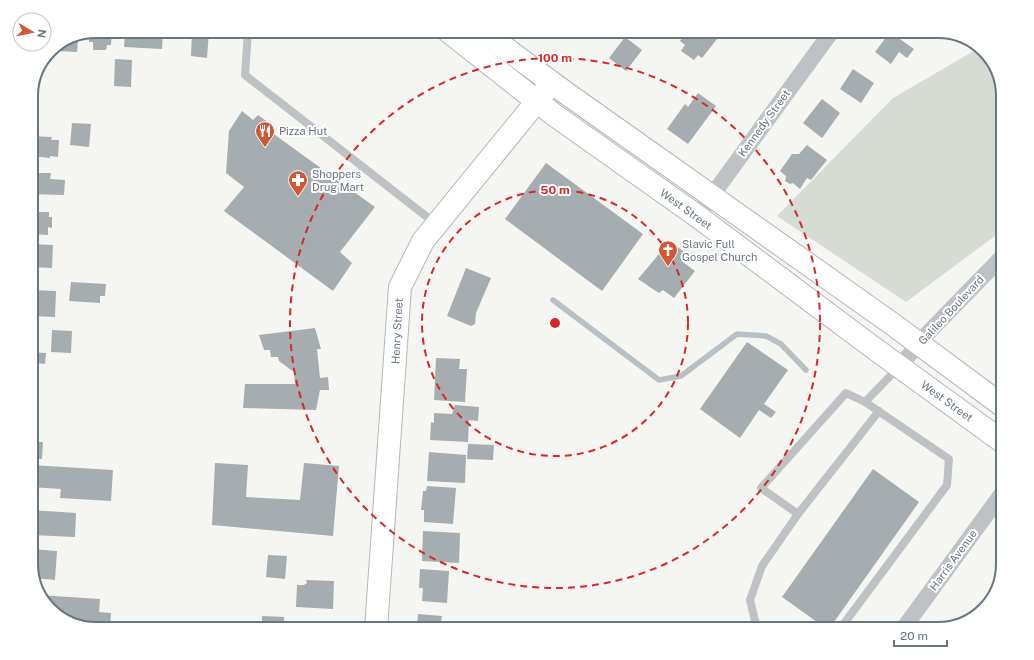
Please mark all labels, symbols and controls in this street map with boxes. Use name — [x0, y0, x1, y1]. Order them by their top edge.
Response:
north arrow — [12, 12, 52, 52]
text: N — [35, 28, 48, 39]
text: 100 m — [538, 51, 572, 65]
street label: Kennedy Street — [736, 87, 792, 159]
restaurant icon: Pizza Hut — [254, 120, 276, 148]
place label: Pizza Hut — [279, 125, 327, 137]
place label: Shoppers Drug Mart — [312, 168, 364, 193]
pharmacy icon: Shoppers Drug Mart — [287, 169, 309, 197]
text: 50 m — [540, 183, 570, 197]
street label: West Street — [658, 186, 714, 232]
place label: Slavic Full Gospel Church — [682, 238, 757, 263]
church icon: Slavic Full Gospel Church — [657, 239, 679, 267]
street label: Galileo Boulevard — [916, 273, 986, 347]
street label: Henry Street — [389, 298, 405, 364]
centre of rings — [548, 316, 562, 330]
street label: West Street — [919, 378, 975, 424]
street label: Harris Avenue — [927, 527, 979, 593]
scale bar — [894, 622, 947, 648]
text: 20 m — [900, 629, 928, 643]

